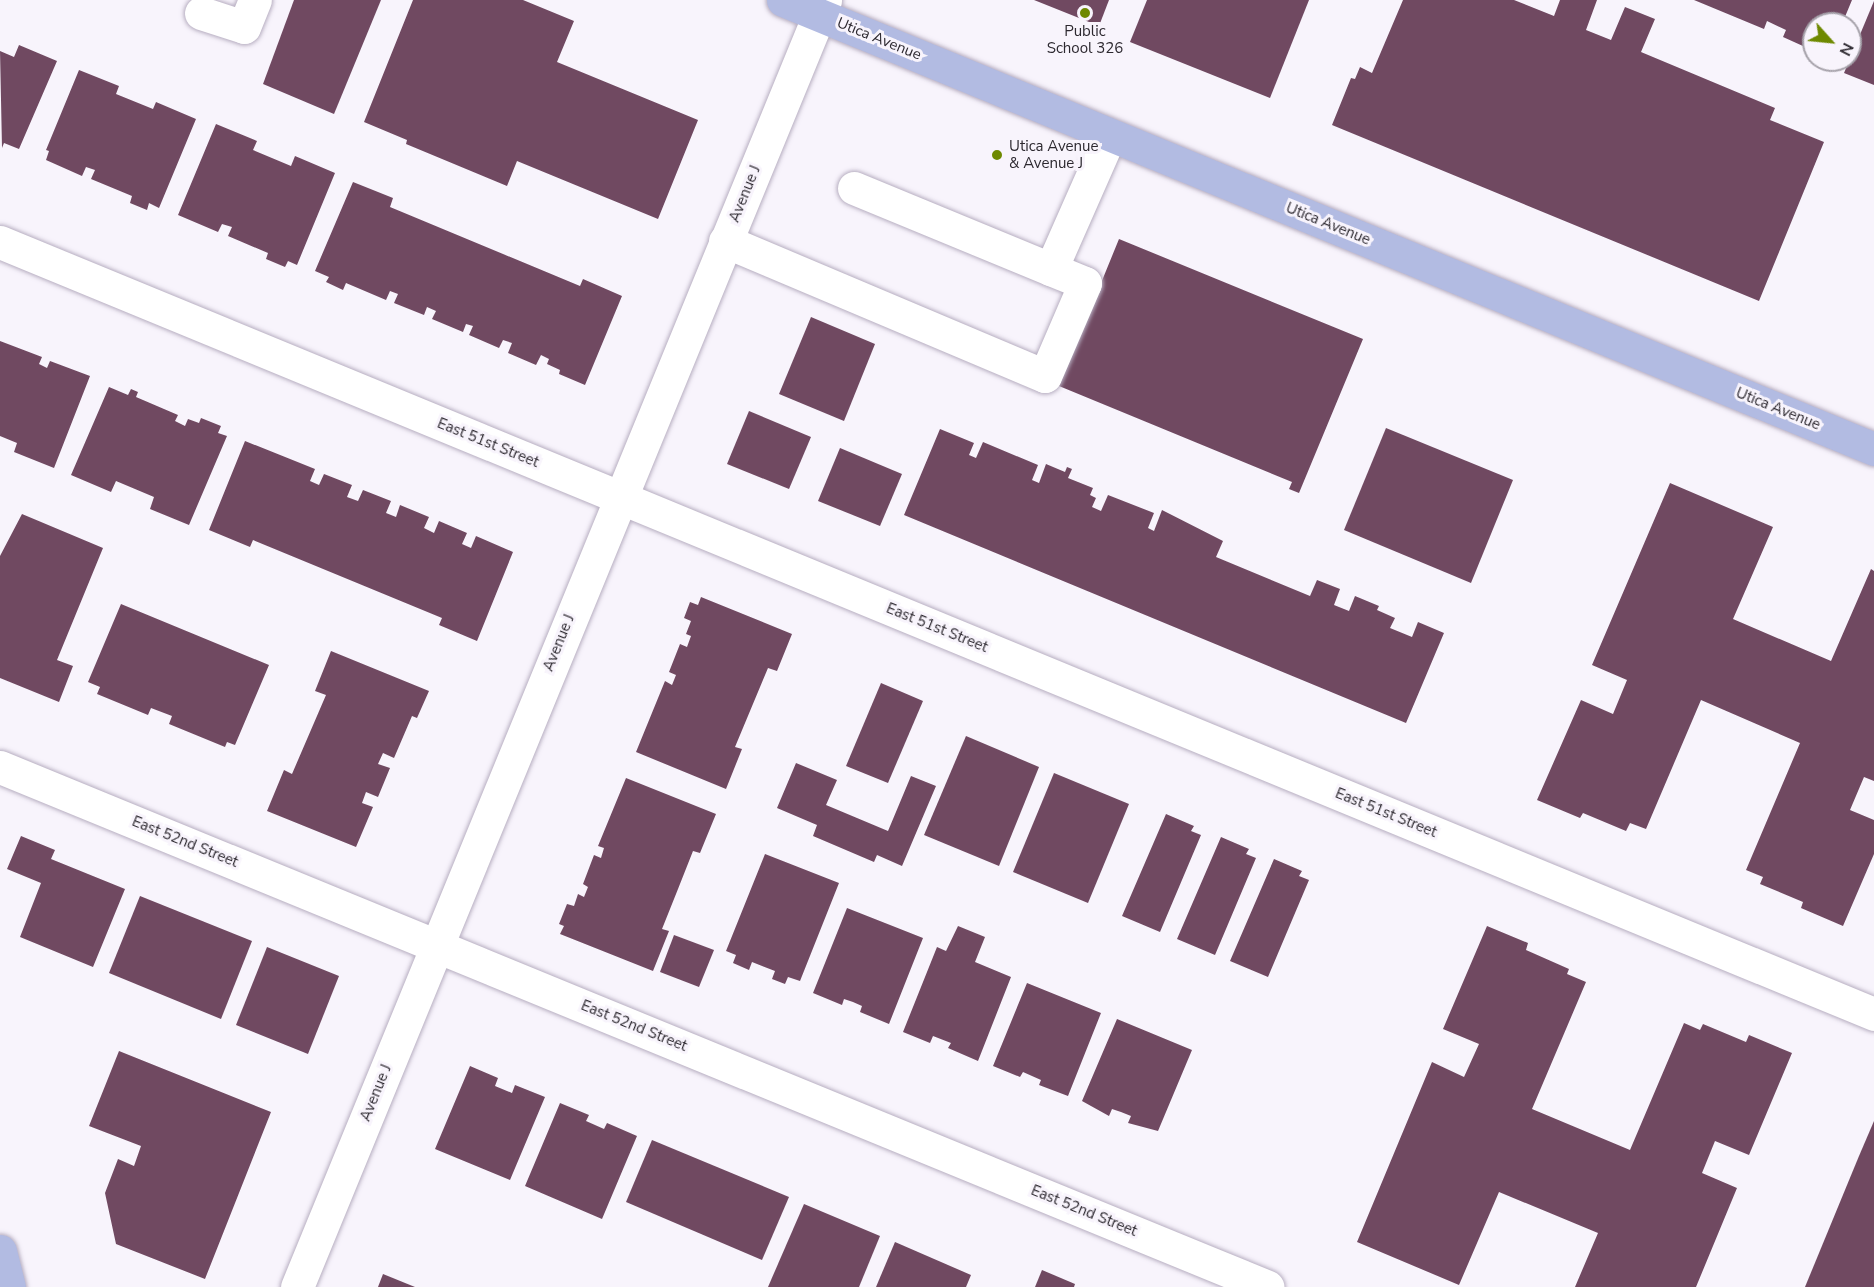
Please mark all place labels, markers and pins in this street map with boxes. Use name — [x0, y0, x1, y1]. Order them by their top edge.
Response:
marker: Public School 326 — [1078, 6, 1092, 20]
place label: Public School 326 — [1047, 22, 1123, 57]
place label: Utica Avenue & Avenue J — [1009, 137, 1098, 172]
marker: Utica Avenue & Avenue J — [990, 148, 1004, 162]

